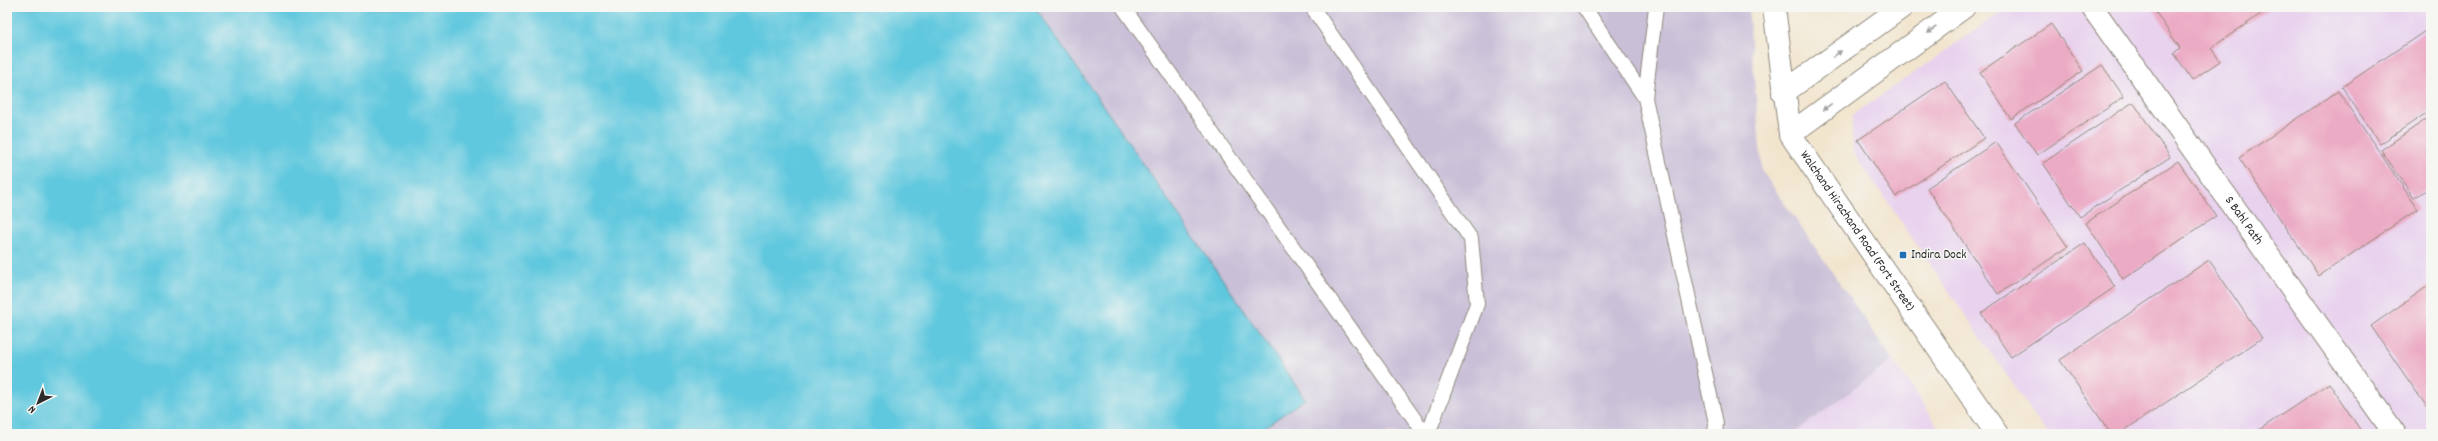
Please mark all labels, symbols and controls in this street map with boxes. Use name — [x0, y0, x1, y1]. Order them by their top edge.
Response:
one-way arrow — [1927, 26, 1938, 34]
one-way arrow — [1832, 50, 1843, 58]
one-way arrow — [1822, 103, 1833, 111]
street label: Walchand Hirachand Road (Fort Street) — [1795, 147, 1919, 315]
street label: S Bahl Path — [2220, 192, 2268, 249]
place label: Indira Dock — [1911, 246, 1966, 265]
marker: Indira Dock — [1898, 250, 1908, 260]
north arrow — [18, 383, 58, 423]
text: N — [25, 401, 40, 417]

